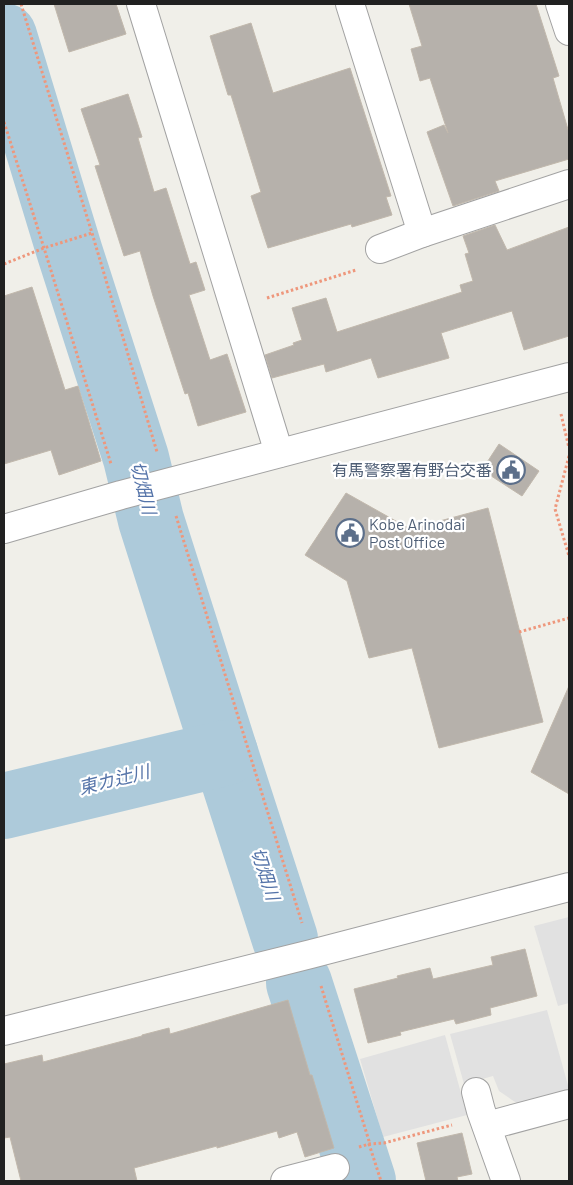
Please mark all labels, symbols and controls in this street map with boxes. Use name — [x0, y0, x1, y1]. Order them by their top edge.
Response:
public building icon: 有馬警察署有野台交番 — [496, 455, 526, 485]
water label: 切畑川 — [127, 459, 162, 519]
place label: 有馬警察署有野台交番 — [332, 460, 492, 479]
place label: Kobe Arinodai Post Office — [369, 514, 465, 551]
public building icon: Kobe Arinodai Post Office — [335, 518, 365, 548]
water label: 東カ辻川 — [76, 759, 153, 798]
water label: 切畑川 — [247, 845, 285, 905]

